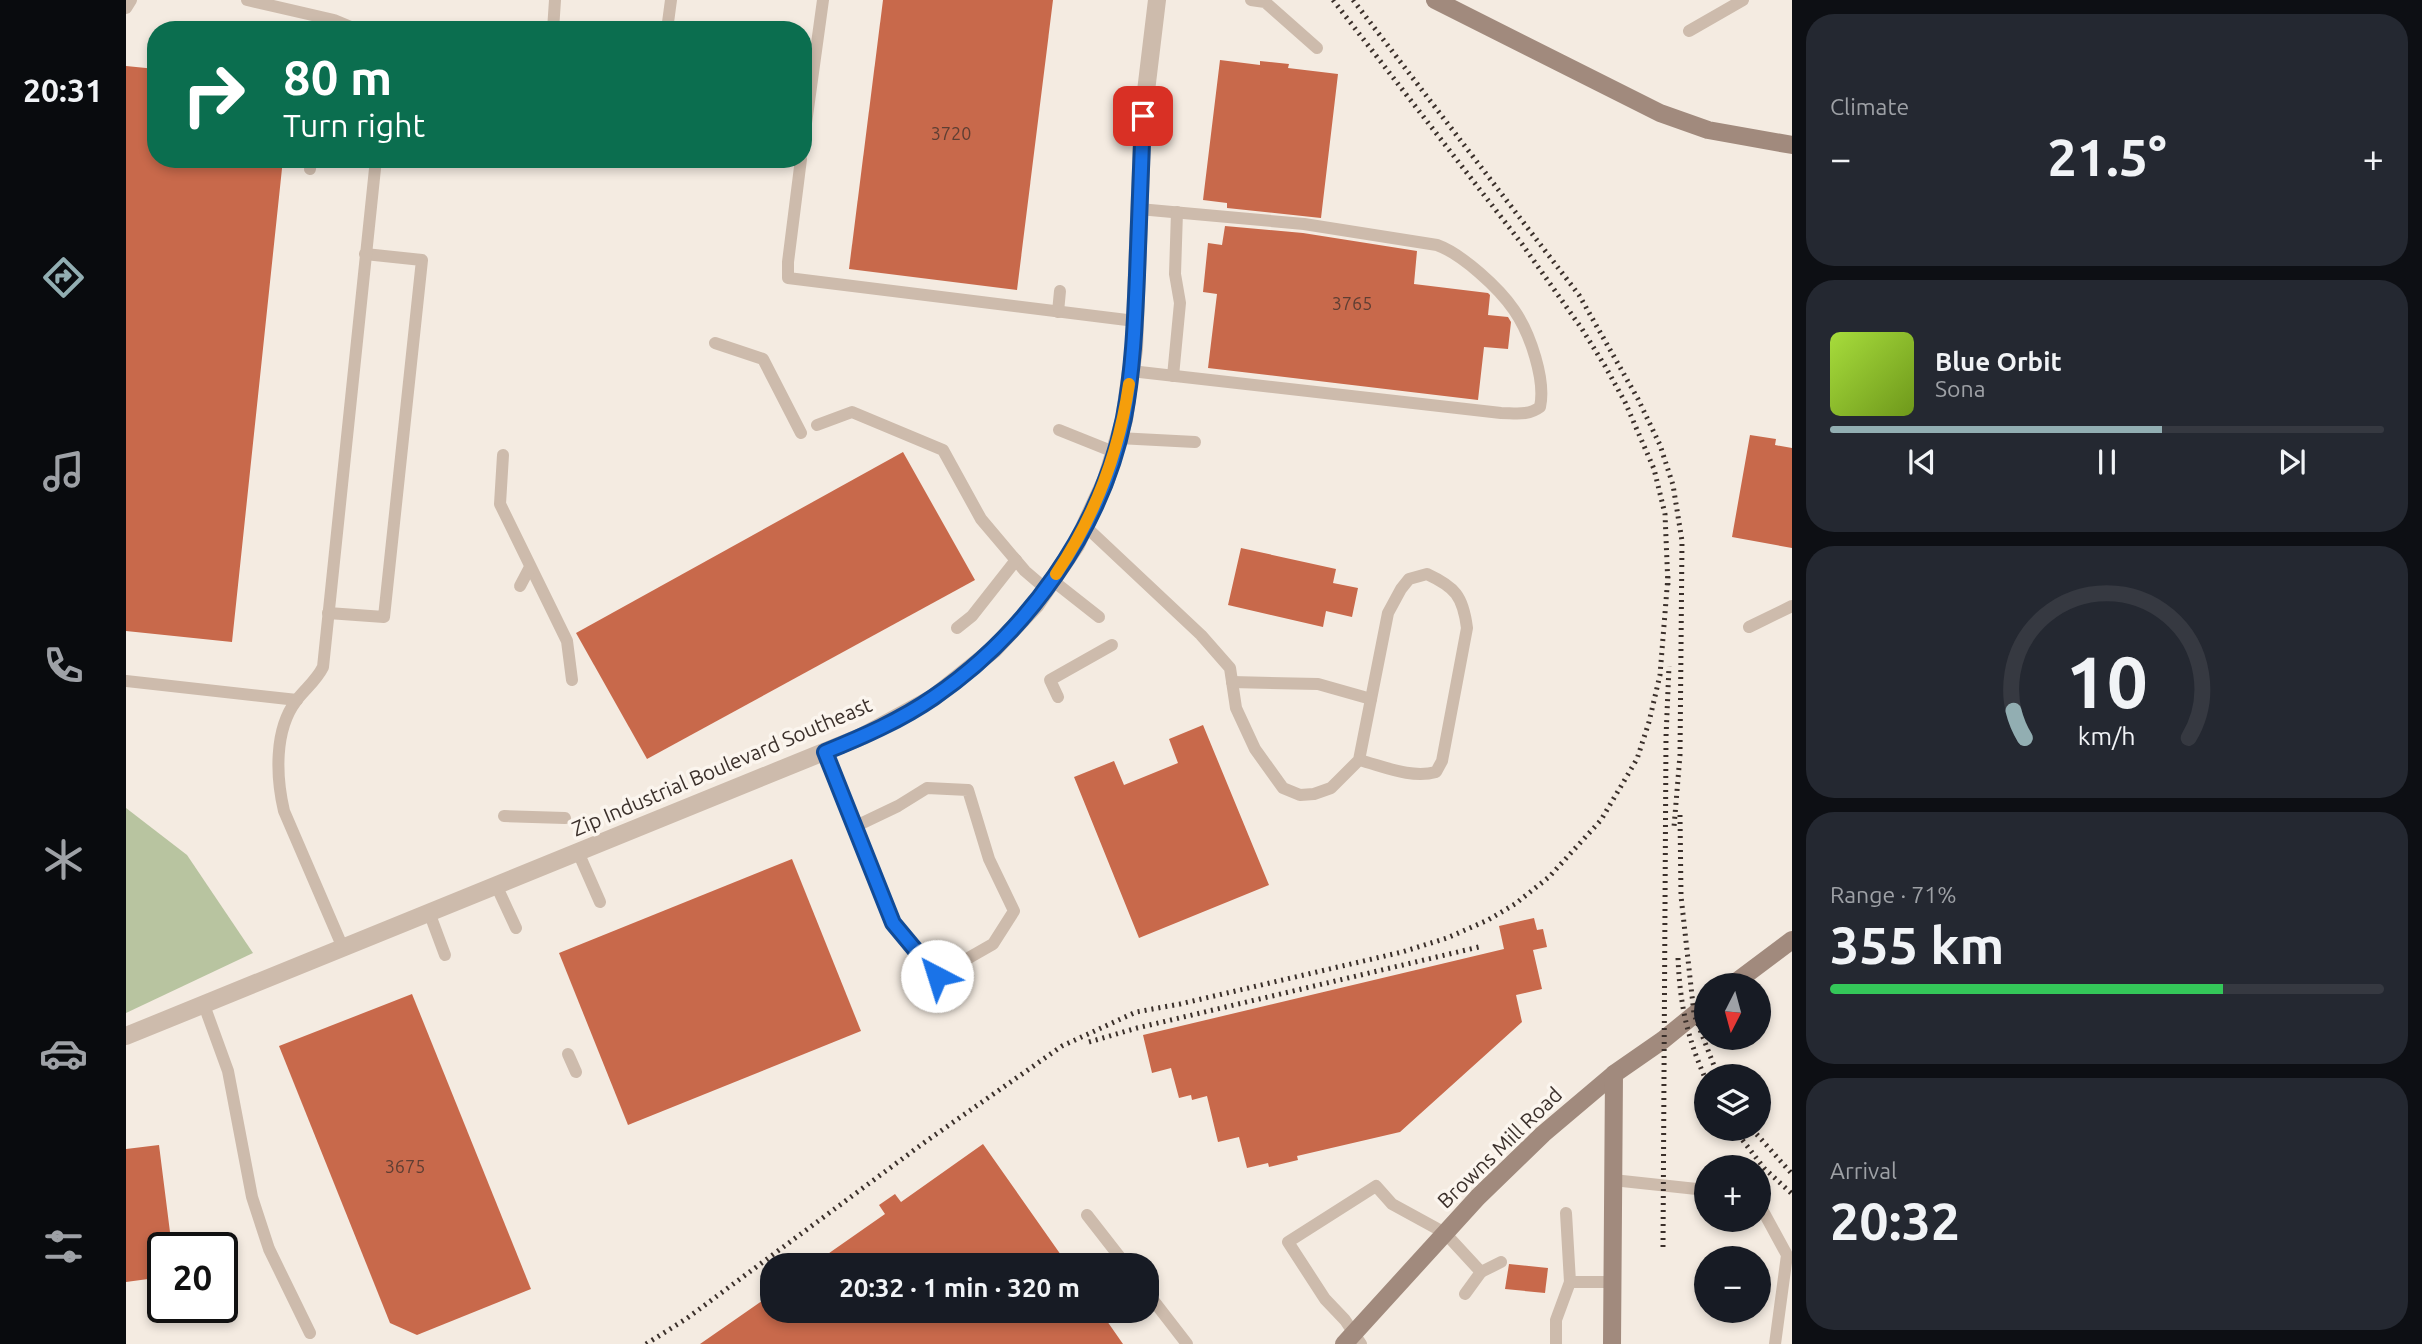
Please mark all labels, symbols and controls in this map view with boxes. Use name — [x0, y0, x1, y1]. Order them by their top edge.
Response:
icon: right — [168, 49, 259, 140]
text: 80 m — [283, 49, 392, 104]
text: 20:31 — [23, 72, 103, 108]
pin — [1113, 86, 1173, 146]
text: Climate — [1830, 94, 1909, 119]
icon: arrive — [1124, 97, 1162, 135]
text: Turn right — [283, 107, 425, 143]
house number: 3720 — [931, 123, 971, 143]
text: 21.5° — [2047, 128, 2167, 186]
text: − — [1830, 137, 1851, 179]
text: + — [2363, 137, 2384, 179]
icon: directions — [39, 253, 88, 302]
house number: 3765 — [1332, 293, 1372, 313]
text: Blue Orbit — [1935, 347, 2062, 376]
text: Sona — [1935, 376, 1985, 401]
icon: previous — [1903, 443, 1941, 481]
icon: pause — [2088, 443, 2126, 481]
icon: next — [2273, 443, 2311, 481]
icon: music — [39, 447, 88, 496]
text: 10 — [2066, 640, 2148, 722]
icon: phone — [39, 641, 88, 690]
street label: Zip Industrial Boulevard Southeast — [568, 692, 875, 840]
text: km/h — [2078, 722, 2136, 750]
icon: climate — [39, 835, 88, 884]
text: Range · 71% — [1830, 882, 1957, 907]
text: 355 km — [1830, 916, 2004, 974]
position arrow — [900, 939, 974, 1013]
north arrow — [1694, 973, 1771, 1050]
map controls — [1694, 973, 1771, 1323]
icon: car — [39, 1029, 88, 1078]
button: layers — [1694, 1064, 1771, 1141]
street label: Browns Mill Road — [1432, 1082, 1566, 1213]
button: + — [1694, 1155, 1771, 1232]
house number: 3675 — [385, 1156, 425, 1176]
text: Arrival — [1830, 1158, 1897, 1183]
text: 20:32 — [1830, 1192, 1960, 1250]
icon: filters — [39, 1222, 88, 1271]
speed limit sign: 20 — [147, 1232, 238, 1323]
button: − — [1694, 1246, 1771, 1323]
text: 20:32 · 1 min · 320 m — [839, 1273, 1080, 1302]

